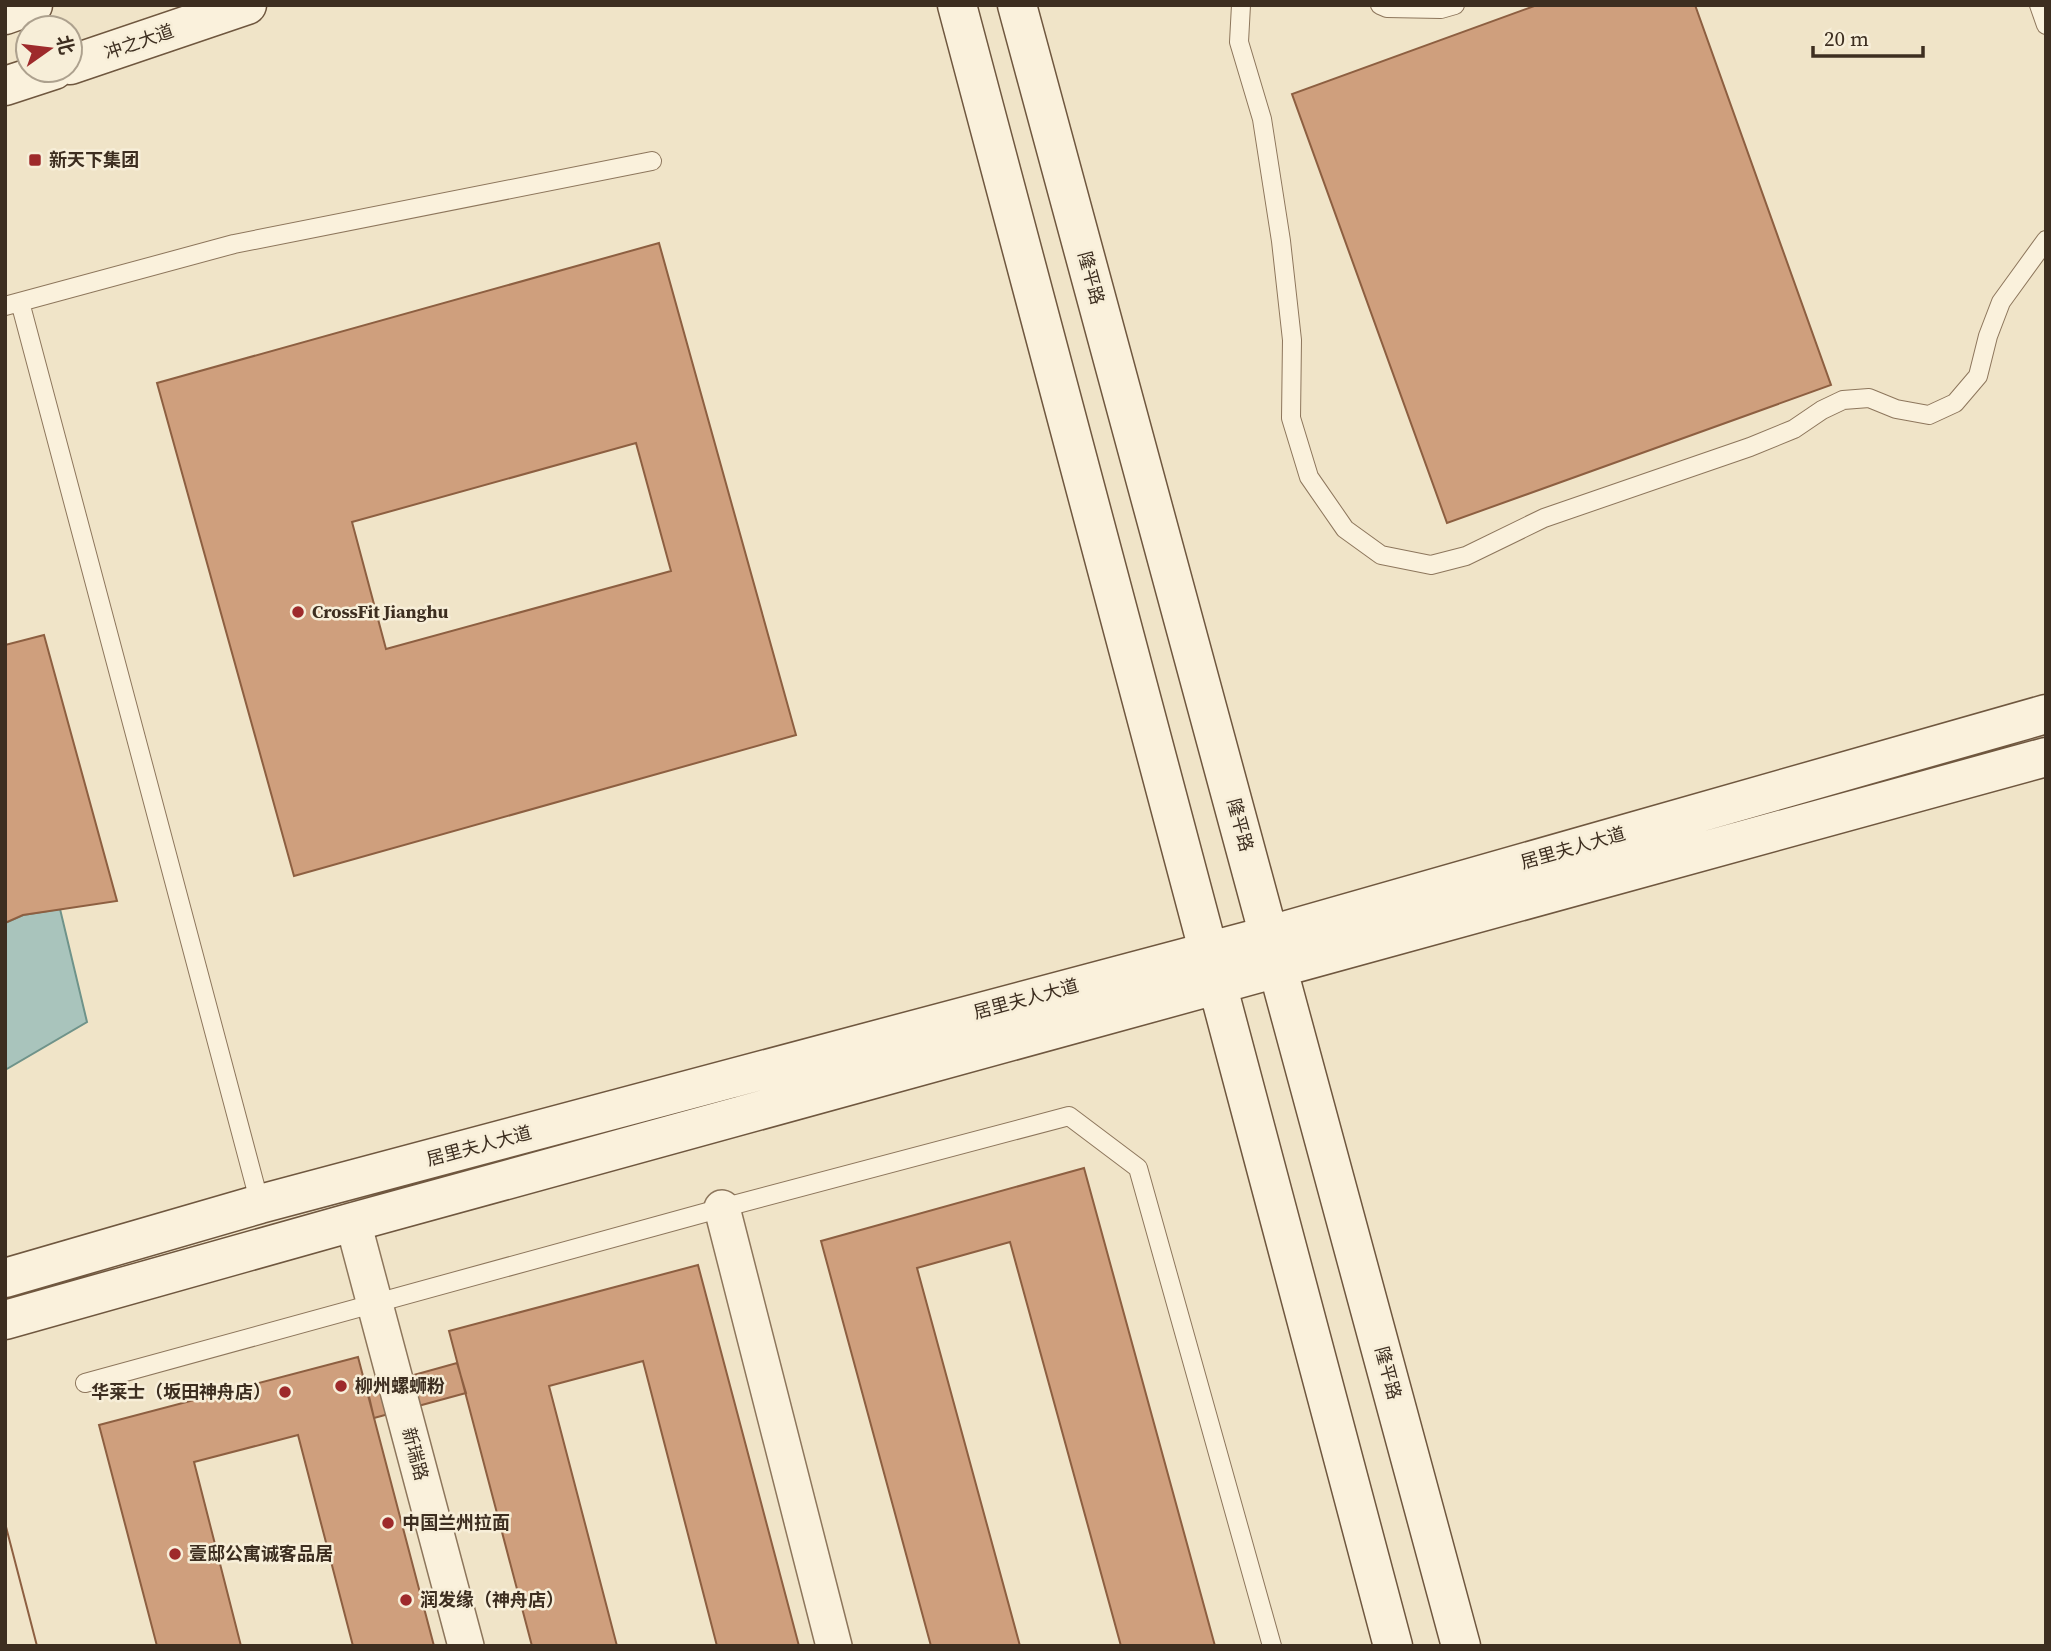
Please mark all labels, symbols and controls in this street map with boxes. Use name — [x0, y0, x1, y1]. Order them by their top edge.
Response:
north arrow — [14, 14, 84, 84]
scale bar — [1813, 14, 1923, 58]
street label: 冲之大道 — [101, 18, 177, 65]
text: 20 m — [1824, 24, 1869, 53]
text: 北 — [51, 33, 80, 57]
place label: 新天下集团 — [49, 147, 139, 172]
marker: 新天下集团 — [27, 152, 43, 168]
street label: 隆平路 — [1072, 249, 1111, 307]
place label: CrossFit Jianghu — [312, 599, 448, 624]
marker: CrossFit Jianghu — [290, 604, 306, 620]
street label: 隆平路 — [1221, 796, 1260, 854]
street label: 居里夫人大道 — [1518, 821, 1628, 874]
street label: 居里夫人大道 — [970, 972, 1081, 1025]
street label: 居里夫人大道 — [423, 1119, 534, 1172]
street label: 隆平路 — [1369, 1344, 1408, 1402]
place label: 柳州螺蛳粉 — [355, 1373, 445, 1398]
marker: 柳州螺蛳粉 — [333, 1378, 349, 1394]
place label: 华莱士（坂田神舟店） — [91, 1379, 271, 1404]
marker: 华莱士（坂田神舟店） — [277, 1384, 293, 1400]
street label: 新瑞路 — [396, 1425, 435, 1483]
place label: 中国兰州拉面 — [402, 1510, 510, 1535]
marker: 中国兰州拉面 — [380, 1515, 396, 1531]
place label: 壹邸公寓诚客品居 — [189, 1541, 333, 1566]
marker: 壹邸公寓诚客品居 — [167, 1546, 183, 1562]
place label: 润发缘（神舟店） — [420, 1587, 564, 1612]
marker: 润发缘（神舟店） — [398, 1592, 414, 1608]

